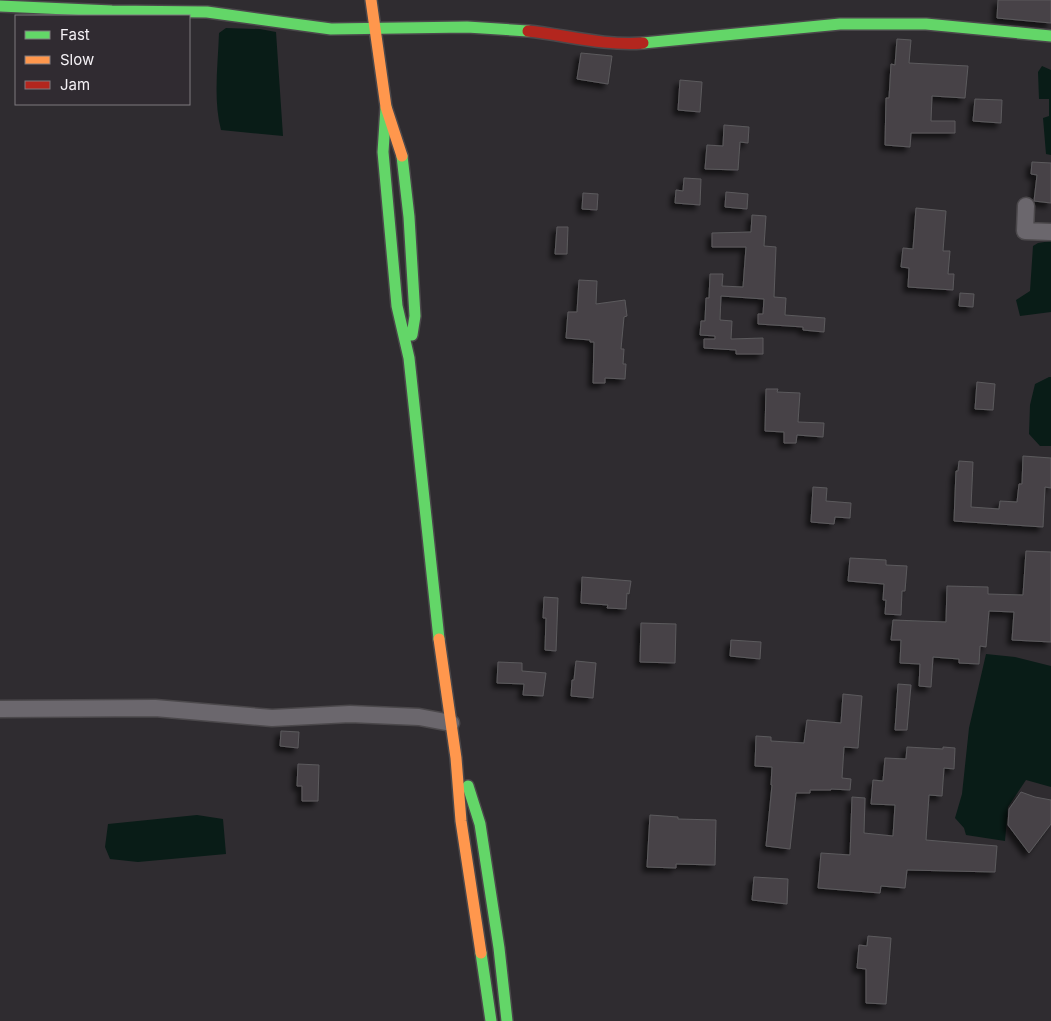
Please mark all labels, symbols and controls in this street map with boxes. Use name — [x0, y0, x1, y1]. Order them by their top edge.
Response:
legend — [15, 15, 190, 105]
text: Fast — [60, 25, 90, 44]
text: Slow — [60, 50, 94, 69]
text: Jam — [60, 75, 90, 94]

